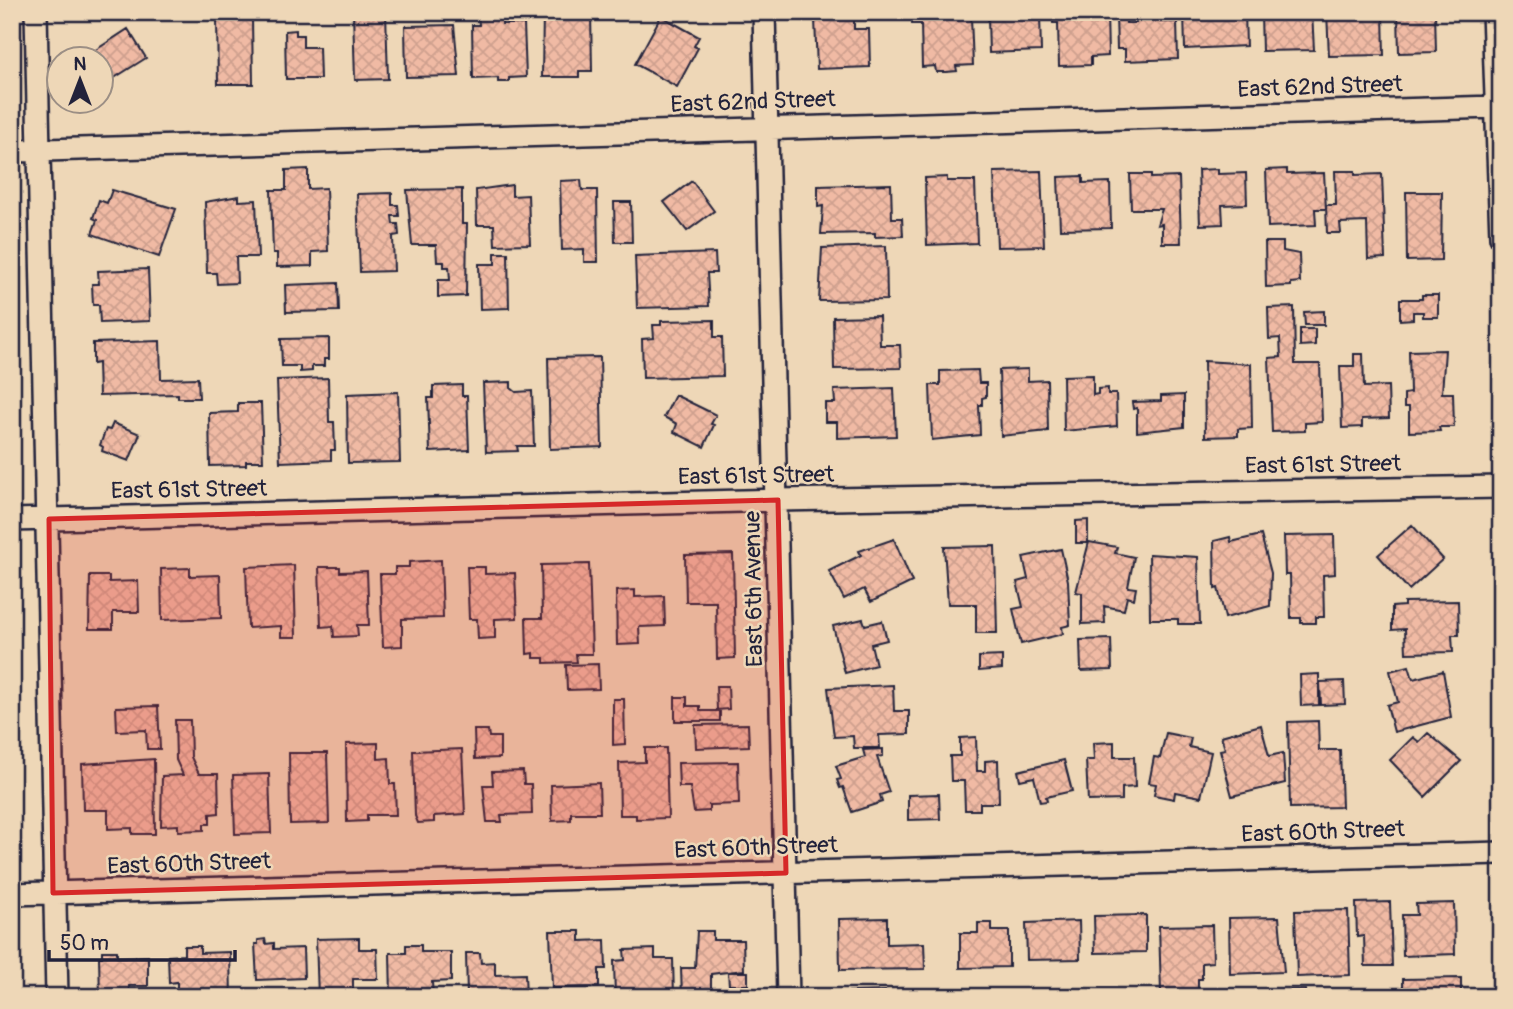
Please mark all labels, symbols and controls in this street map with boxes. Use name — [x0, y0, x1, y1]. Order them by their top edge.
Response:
north arrow — [46, 46, 116, 116]
text: N — [74, 52, 87, 76]
street label: East 62nd Street — [1237, 69, 1404, 104]
street label: East 62nd Street — [670, 84, 837, 119]
street label: East 61st Street — [1245, 449, 1402, 480]
street label: East 61st Street — [678, 460, 835, 491]
street label: East 61st Street — [111, 474, 268, 505]
street label: East 6th Avenue — [738, 510, 769, 667]
street label: East 60th Street — [1241, 814, 1406, 849]
street label: East 60th Street — [674, 830, 839, 865]
street label: East 60th Street — [107, 846, 272, 881]
scale bar — [49, 918, 234, 962]
text: 50 m — [60, 930, 109, 957]

